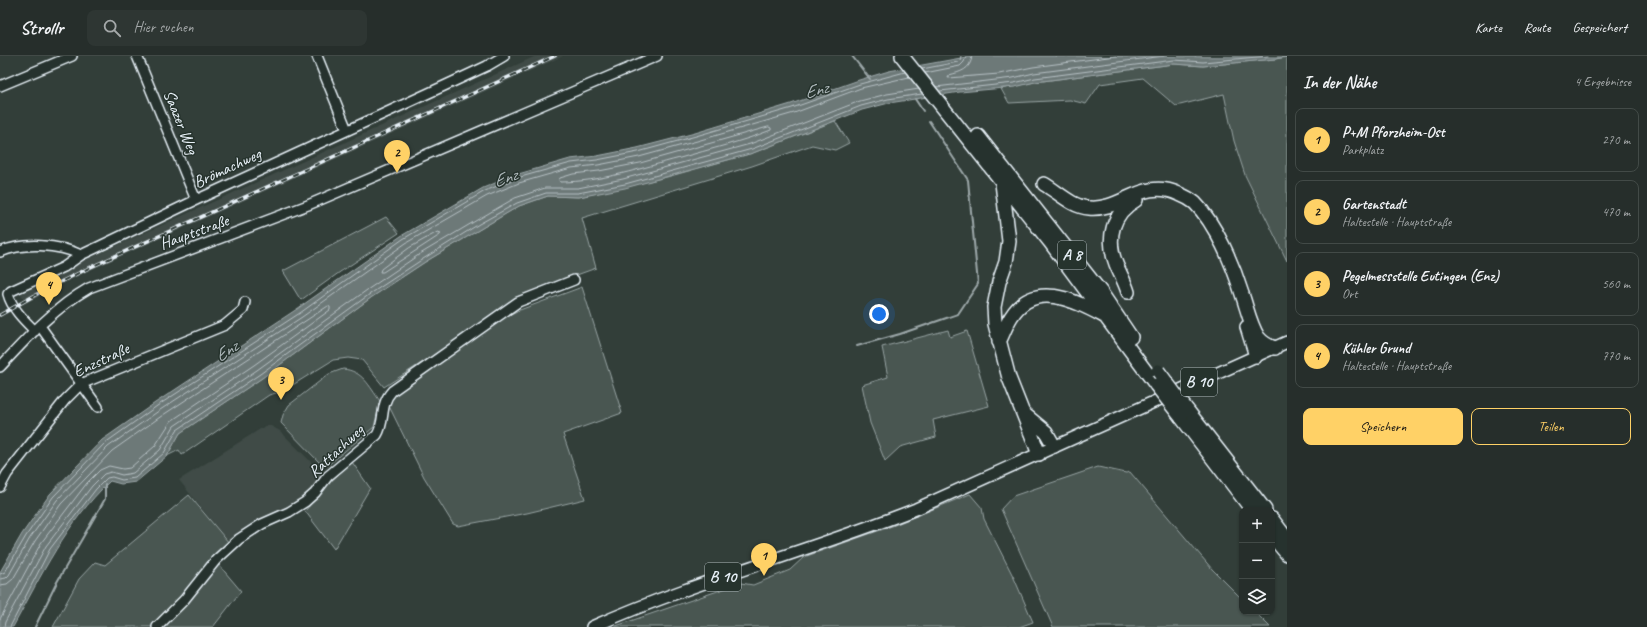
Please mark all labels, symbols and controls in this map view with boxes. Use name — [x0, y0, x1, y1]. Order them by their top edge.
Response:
search box — [87, 10, 367, 46]
text: Strollr — [20, 16, 63, 40]
icon: search — [101, 17, 123, 39]
text: Hier suchen — [133, 18, 194, 37]
text: Karte — [1475, 19, 1502, 36]
text: Route — [1524, 19, 1550, 36]
text: Gespeichert — [1572, 19, 1627, 36]
text: In der Nähe — [1303, 72, 1376, 93]
text: 4 Ergebnisse — [1575, 74, 1631, 90]
water label: Enz — [802, 75, 833, 104]
street label: Saazer Weg — [159, 87, 204, 158]
text: P+M Pforzheim-Ost — [1342, 123, 1444, 142]
text: 1 — [1314, 132, 1320, 148]
text: 270 m — [1602, 132, 1630, 148]
pin: 2 — [384, 140, 410, 173]
street label: Brömachweg — [190, 142, 266, 193]
text: Parkplatz — [1342, 142, 1383, 158]
water label: Enz — [490, 163, 523, 192]
text: Gartenstadt — [1342, 195, 1406, 214]
text: 2 — [1314, 204, 1320, 220]
text: 470 m — [1602, 204, 1630, 220]
street label: Hauptstraße — [157, 209, 233, 254]
text: Haltestelle · Hauptstraße — [1342, 214, 1451, 230]
road number: A 8 — [1058, 241, 1086, 269]
text: Pegelmessstelle Eutingen (Enz) — [1342, 267, 1499, 286]
pin: 4 — [36, 272, 62, 305]
text: 3 — [1314, 276, 1320, 292]
text: 560 m — [1602, 276, 1630, 292]
text: Ort — [1342, 286, 1357, 302]
your location — [869, 304, 889, 324]
water label: Enz — [210, 334, 245, 367]
street label: Enzstraße — [70, 337, 134, 382]
text: Kühler Grund — [1342, 339, 1410, 358]
text: 4 — [1314, 348, 1320, 364]
text: 770 m — [1602, 348, 1630, 364]
text: Haltestelle · Hauptstraße — [1342, 358, 1451, 374]
pin: 3 — [268, 367, 294, 400]
road number: B 10 — [1181, 368, 1217, 396]
button: Speichern — [1303, 408, 1463, 445]
button: Teilen — [1471, 408, 1631, 445]
street label: Rattachweg — [304, 419, 369, 482]
map controls — [1239, 507, 1275, 615]
button: + — [1239, 507, 1275, 543]
pin: 1 — [751, 543, 777, 576]
button: − — [1239, 543, 1275, 579]
road number: B 10 — [705, 563, 741, 591]
button: layers — [1239, 579, 1275, 615]

